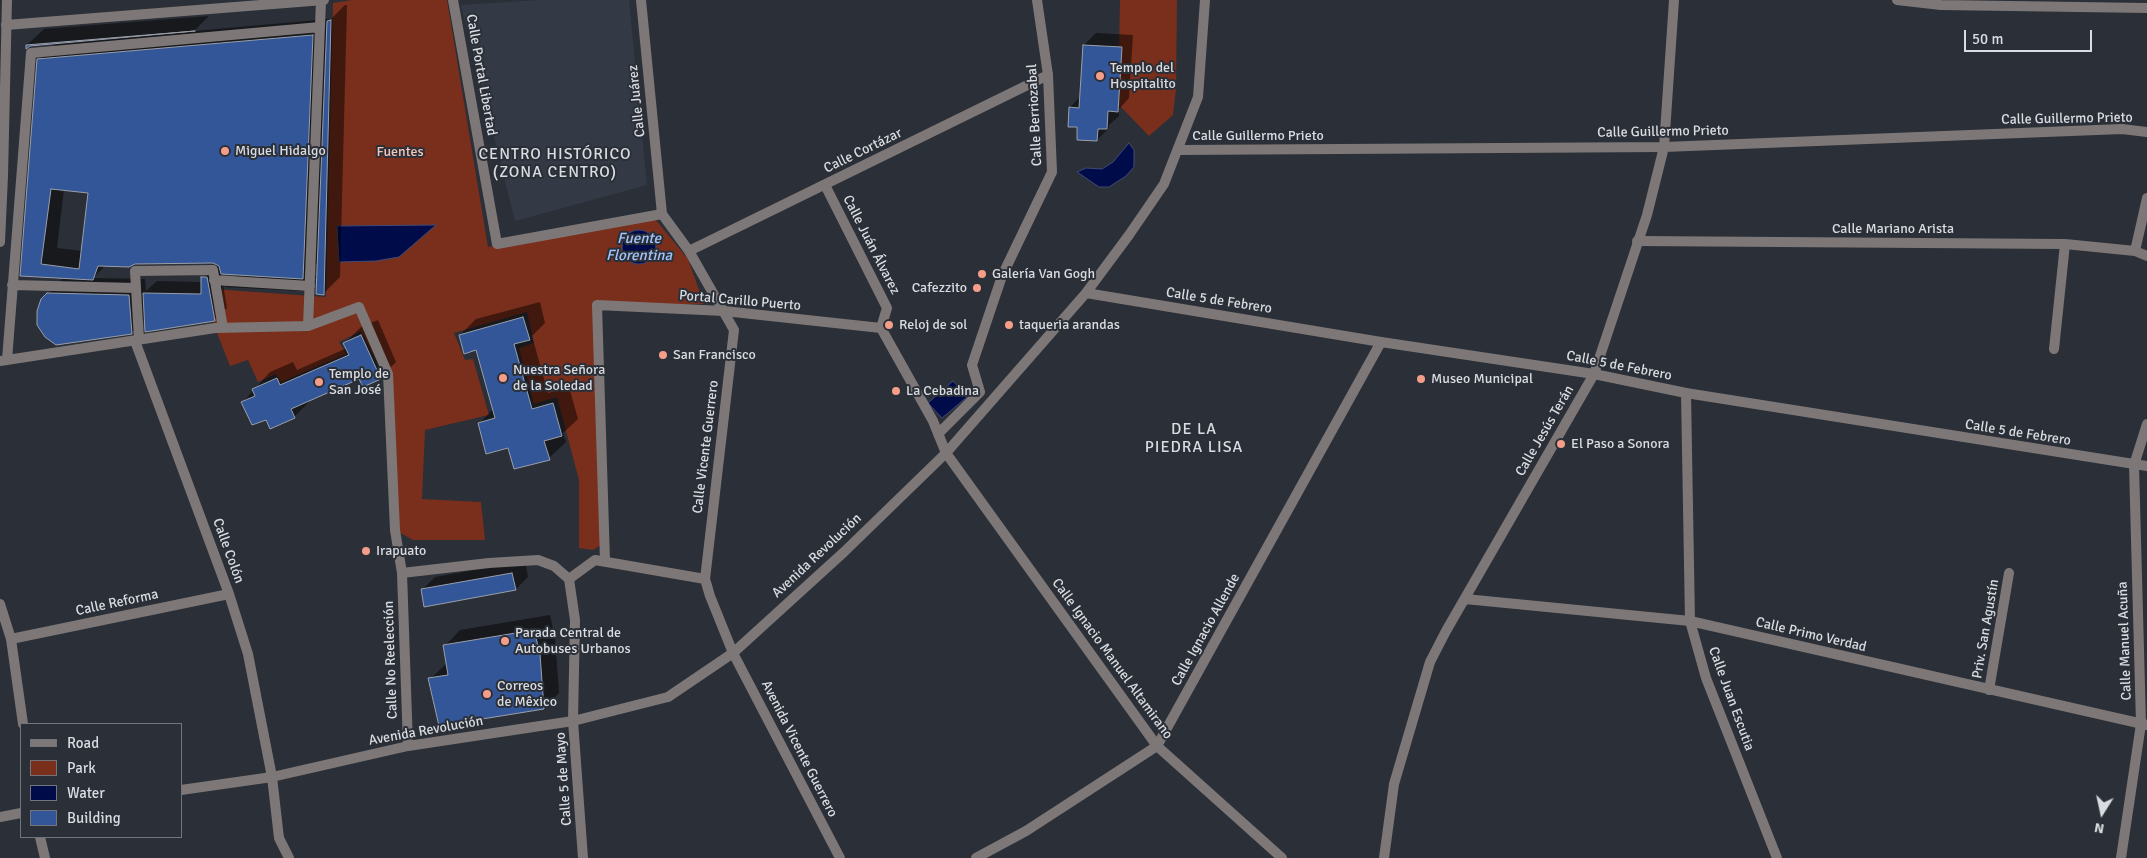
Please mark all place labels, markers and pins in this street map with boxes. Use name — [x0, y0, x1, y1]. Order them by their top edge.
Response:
place label: Templo del Hospitalito — [1110, 60, 1176, 92]
marker: Templo del Hospitalito — [1094, 70, 1106, 82]
place label: Miguel Hidalgo — [235, 143, 326, 159]
marker: Miguel Hidalgo — [219, 145, 231, 157]
place label: Galería Van Gogh — [992, 266, 1095, 282]
marker: Galería Van Gogh — [976, 268, 988, 280]
place label: Cafezzito — [912, 280, 967, 296]
marker: Cafezzito — [971, 282, 983, 294]
place label: Reloj de sol — [899, 317, 967, 333]
place label: taqueria arandas — [1019, 317, 1120, 333]
marker: Reloj de sol — [883, 319, 895, 331]
marker: taqueria arandas — [1003, 319, 1015, 331]
place label: San Francisco — [673, 347, 756, 363]
marker: San Francisco — [657, 349, 669, 361]
place label: Nuestra Señora de la Soledad — [513, 362, 605, 394]
place label: Templo de San José — [329, 366, 389, 398]
place label: Museo Municipal — [1431, 371, 1533, 387]
marker: Nuestra Señora de la Soledad — [497, 372, 509, 384]
marker: Museo Municipal — [1415, 373, 1427, 385]
marker: Templo de San José — [313, 376, 325, 388]
place label: La Cebadina — [906, 383, 979, 399]
marker: La Cebadina — [890, 385, 902, 397]
place label: El Paso a Sonora — [1571, 436, 1670, 452]
marker: El Paso a Sonora — [1555, 438, 1567, 450]
place label: Irapuato — [376, 543, 426, 559]
marker: Irapuato — [360, 545, 372, 557]
place label: Parada Central de Autobuses Urbanos — [515, 625, 631, 658]
marker: Parada Central de Autobuses Urbanos — [499, 635, 511, 647]
place label: Correos de Mêxico — [497, 678, 557, 710]
marker: Correos de Mêxico — [481, 688, 493, 700]

